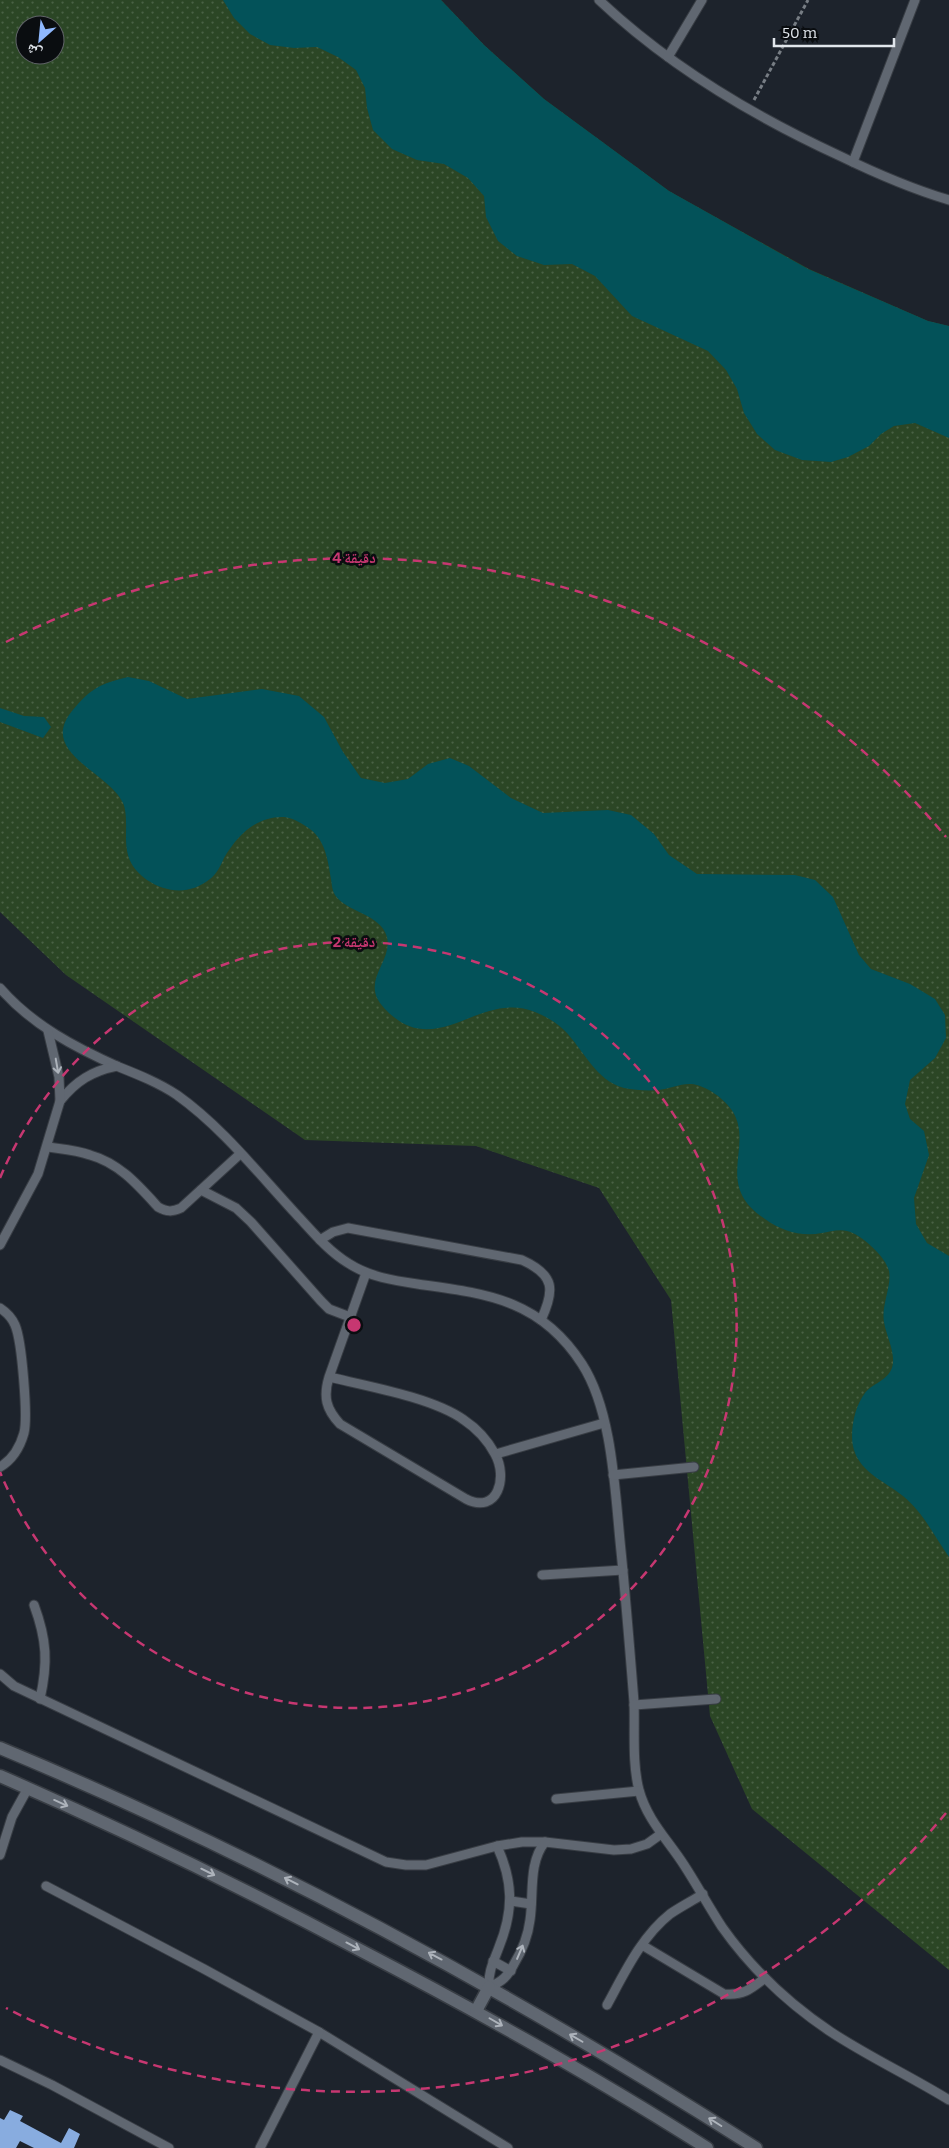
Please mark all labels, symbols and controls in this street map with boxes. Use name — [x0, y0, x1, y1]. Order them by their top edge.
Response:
north arrow — [15, 15, 65, 65]
scale bar — [774, 15, 894, 47]
text: 50 m — [782, 24, 818, 42]
text: ش — [24, 40, 45, 62]
text: 4 دقيقة — [332, 549, 376, 567]
text: 2 دقيقة — [333, 933, 375, 951]
one-way arrow — [52, 1057, 62, 1073]
centre of rings — [345, 1316, 363, 1334]
one-way arrow — [53, 1799, 68, 1809]
one-way arrow — [200, 1867, 215, 1877]
one-way arrow — [284, 1876, 299, 1885]
one-way arrow — [345, 1941, 360, 1951]
one-way arrow — [516, 1945, 526, 1960]
one-way arrow — [428, 1951, 443, 1961]
one-way arrow — [488, 2018, 502, 2028]
one-way arrow — [569, 2032, 584, 2042]
one-way arrow — [708, 2117, 722, 2127]

